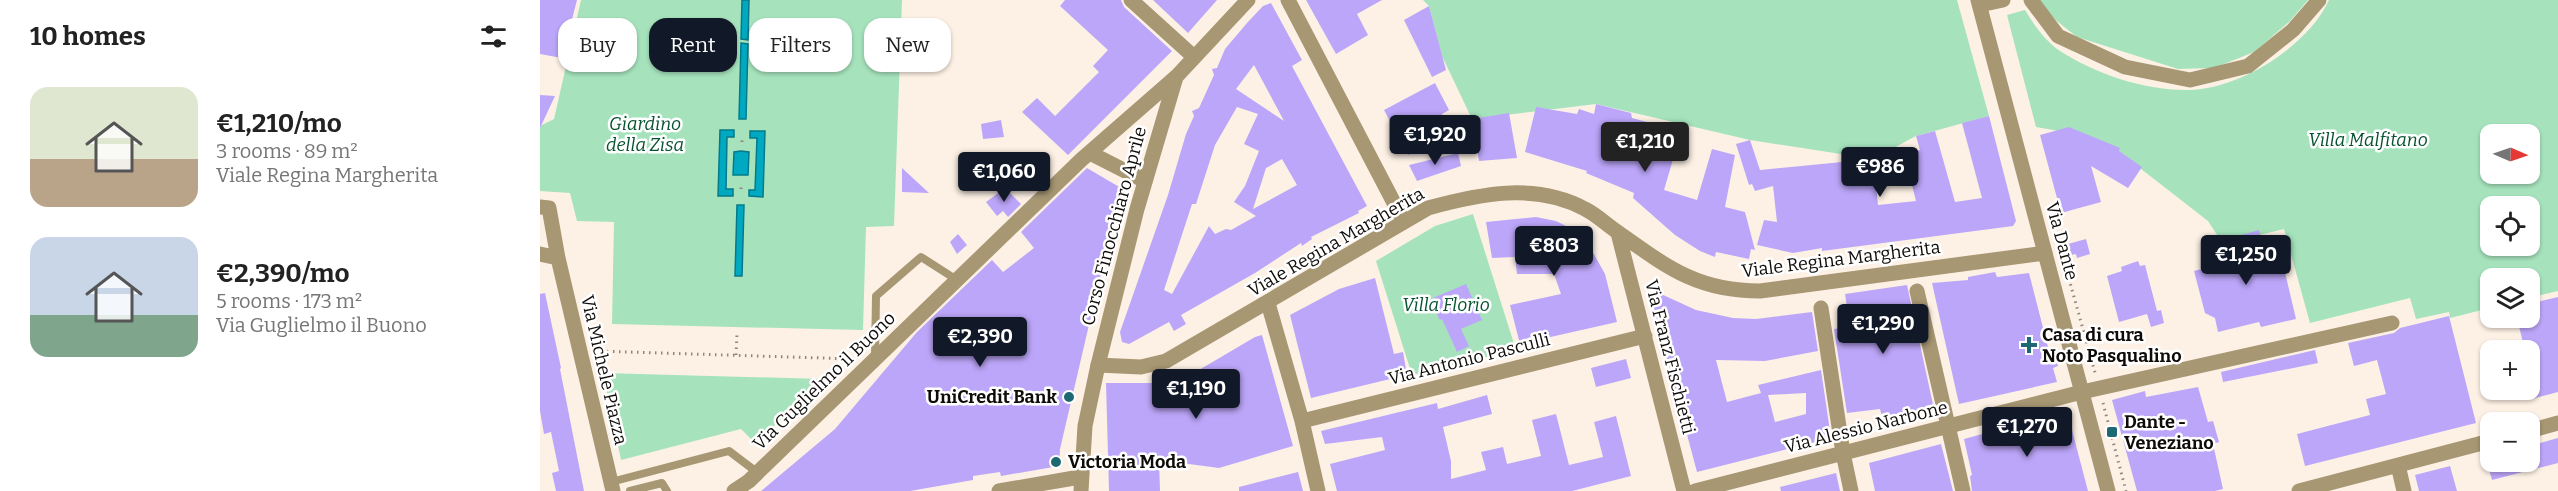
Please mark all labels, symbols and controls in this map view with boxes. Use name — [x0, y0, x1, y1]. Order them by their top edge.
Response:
chip: Buy — [558, 18, 637, 72]
chip: Rent — [649, 18, 737, 72]
chip: Filters — [749, 18, 852, 72]
chip: New — [864, 18, 951, 72]
icon: filters — [477, 20, 510, 53]
text: 10 homes — [30, 21, 146, 52]
text: €1,210/mo — [216, 108, 342, 139]
icon: home — [78, 111, 150, 183]
park label: Giardino della Zisa — [606, 113, 684, 156]
pin: €1,920 — [1386, 115, 1484, 166]
text: €1,920 — [1404, 122, 1466, 146]
pin: €1,210 — [1596, 122, 1694, 173]
street label: Corso Finocchiaro Aprile — [1077, 124, 1151, 328]
north arrow — [2480, 124, 2540, 184]
map controls — [2480, 124, 2540, 472]
text: €1,210 — [1615, 129, 1675, 153]
park label: Villa Malfitano — [2308, 129, 2428, 151]
text: 3 rooms · 89 m² — [216, 139, 358, 163]
pin: €986 — [1844, 147, 1916, 198]
pin: €1,060 — [955, 152, 1053, 203]
text: €986 — [1855, 154, 1905, 178]
text: €1,060 — [972, 159, 1036, 183]
text: Viale Regina Margherita — [216, 163, 438, 187]
street label: Viale Regina Margherita — [1244, 182, 1428, 302]
button: locate — [2480, 196, 2540, 256]
street label: Via Dante — [2041, 199, 2083, 283]
pin: €803 — [1518, 226, 1590, 277]
text: €803 — [1529, 233, 1579, 257]
pin: €1,250 — [2197, 235, 2295, 286]
street label: Viale Regina Margherita — [1740, 236, 1942, 282]
text: €1,250 — [2215, 242, 2277, 266]
text: €2,390/mo — [216, 258, 349, 289]
icon: home — [78, 261, 150, 333]
button: layers — [2480, 268, 2540, 328]
street label: Via Franz Fischietti — [1640, 277, 1700, 437]
text: 5 rooms · 173 m² — [216, 289, 362, 313]
street label: Via Michele Piazza — [576, 293, 632, 447]
park label: Villa Florio — [1402, 294, 1490, 316]
pin: €1,290 — [1834, 304, 1932, 355]
street label: Via Guglielmo il Buono — [748, 307, 900, 455]
text: €1,290 — [1851, 311, 1915, 335]
text: Via Guglielmo il Buono — [216, 313, 427, 337]
pin: €2,390 — [931, 317, 1029, 368]
text: €2,390 — [947, 324, 1013, 348]
place label: Casa di cura Noto Pasqualino — [2042, 324, 2182, 367]
street label: Via Antonio Pasculli — [1386, 328, 1552, 390]
marker: Casa di cura Noto Pasqualino — [2020, 336, 2038, 354]
button: + — [2480, 340, 2540, 400]
pin: €1,190 — [1147, 369, 1245, 420]
text: €1,190 — [1166, 376, 1226, 400]
place label: UniCredit Bank — [927, 386, 1057, 408]
marker: UniCredit Bank — [1062, 390, 1076, 404]
street label: Via Alessio Narbone — [1782, 396, 1950, 458]
pin: €1,270 — [1978, 407, 2076, 458]
place label: Dante - Veneziano — [2124, 411, 2214, 454]
button: − — [2480, 412, 2540, 472]
text: €1,270 — [1996, 414, 2058, 438]
marker: Dante - Veneziano — [2105, 425, 2119, 439]
place label: Victoria Moda — [1068, 451, 1186, 473]
marker: Victoria Moda — [1049, 455, 1063, 469]

